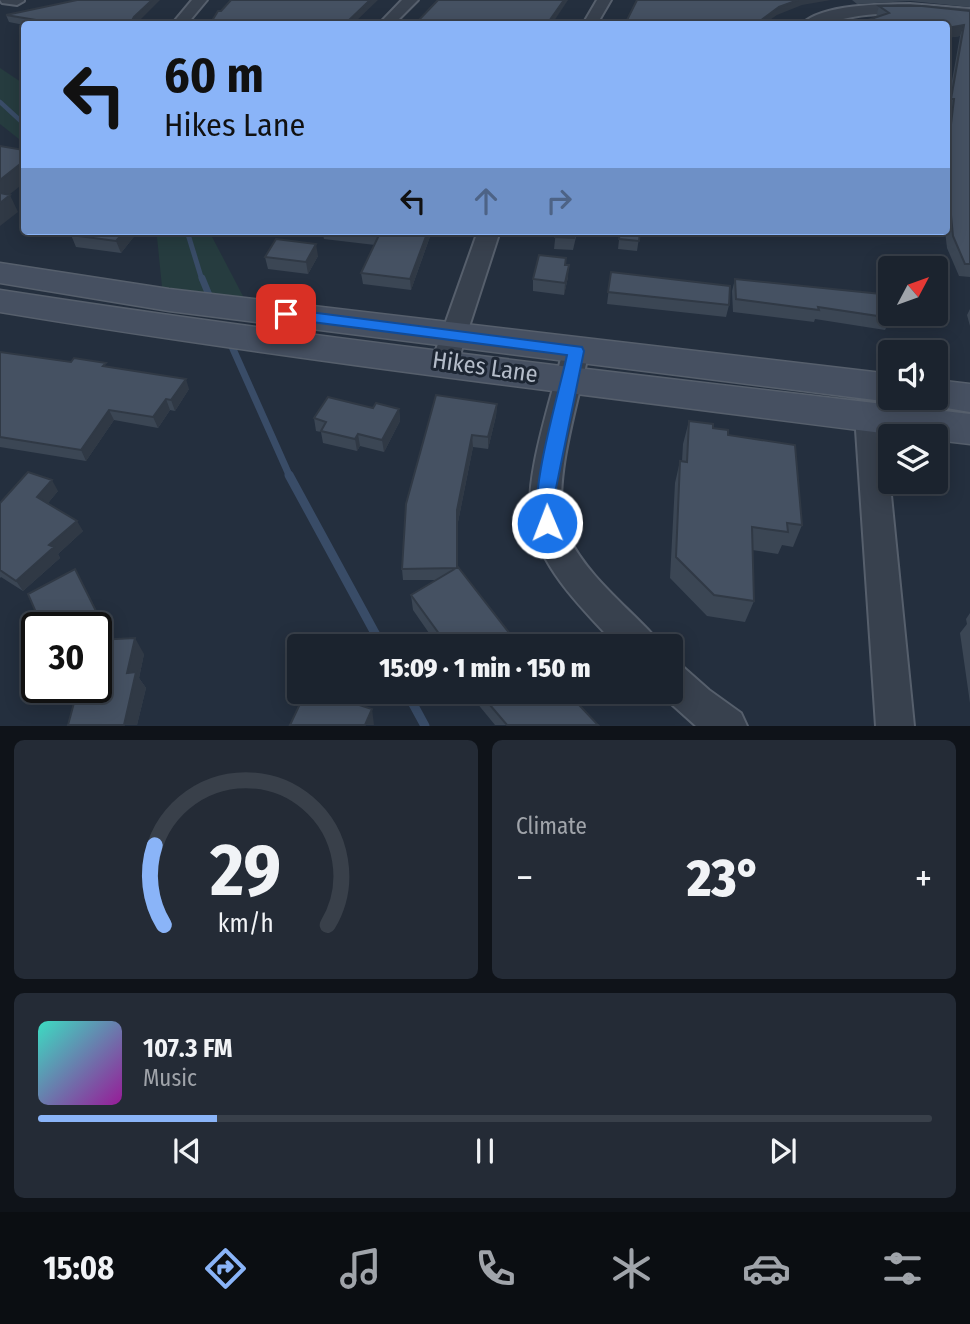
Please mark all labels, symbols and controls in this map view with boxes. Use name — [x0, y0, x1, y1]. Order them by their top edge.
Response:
text: 60 m — [164, 46, 264, 105]
icon: left — [49, 49, 140, 140]
text: Hikes Lane — [164, 106, 305, 144]
icon: left — [394, 182, 432, 220]
icon: ahead — [467, 182, 505, 220]
icon: right — [540, 182, 578, 220]
north arrow — [878, 256, 948, 326]
map controls — [878, 256, 948, 494]
pin — [256, 284, 316, 344]
icon: arrive — [267, 295, 305, 333]
button: sound — [878, 340, 948, 410]
street label: Hikes Lane — [431, 346, 539, 388]
button: layers — [878, 424, 948, 494]
position arrow — [510, 486, 584, 560]
speed limit sign: 30 — [21, 612, 112, 703]
text: 15:09 · 1 min · 150 m — [379, 653, 591, 684]
text: Climate — [516, 812, 587, 840]
text: 29 — [210, 828, 281, 915]
text: 23° — [687, 847, 761, 910]
text: − — [516, 855, 533, 901]
text: + — [915, 855, 932, 901]
text: km/h — [218, 909, 274, 939]
text: 107.3 FM — [143, 1033, 232, 1064]
text: Music — [143, 1064, 197, 1092]
icon: previous — [168, 1132, 206, 1170]
icon: pause — [466, 1132, 504, 1170]
icon: next — [764, 1132, 802, 1170]
icon: directions — [201, 1244, 250, 1293]
icon: music — [336, 1244, 385, 1293]
icon: phone — [471, 1244, 520, 1293]
icon: climate — [607, 1244, 656, 1293]
icon: car — [742, 1244, 791, 1293]
icon: filters — [878, 1244, 927, 1293]
text: 15:08 — [43, 1249, 114, 1287]

